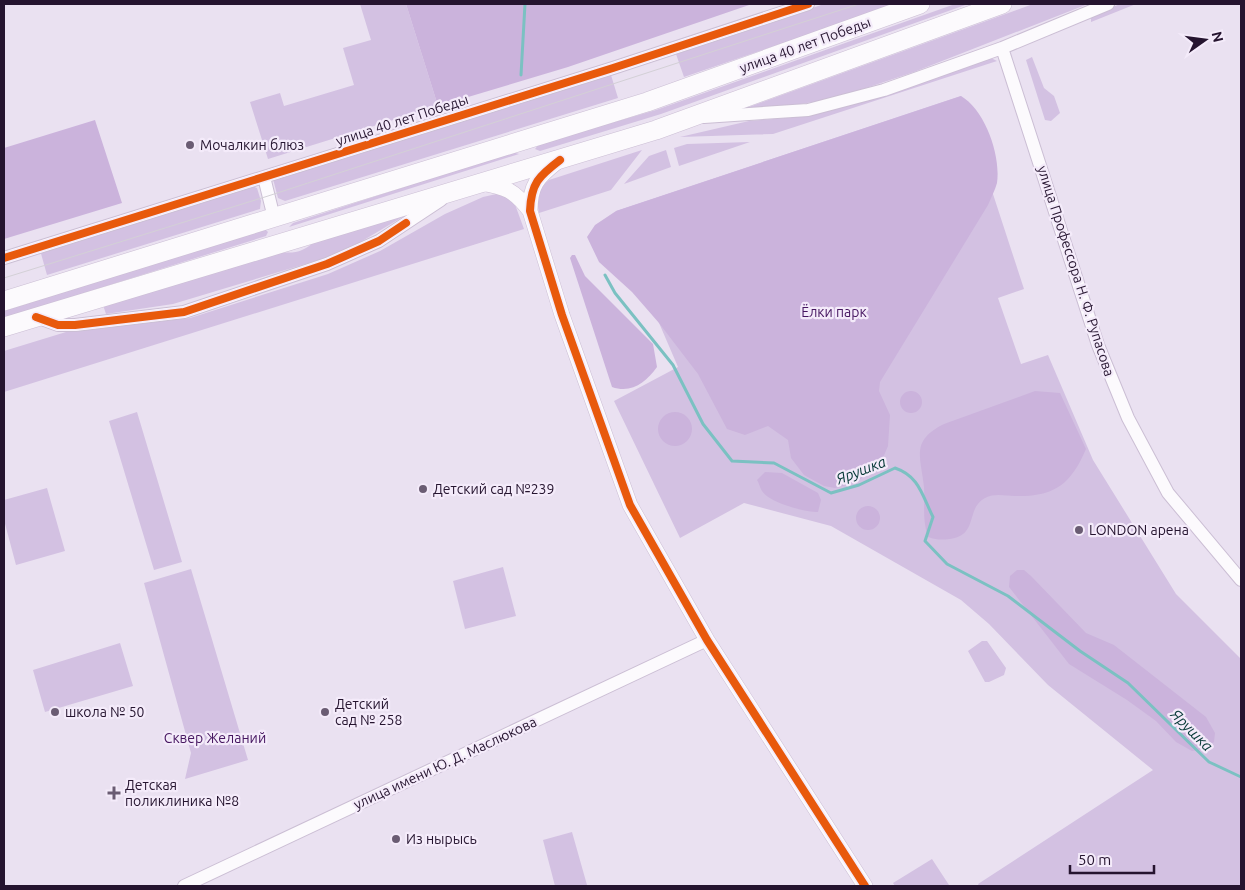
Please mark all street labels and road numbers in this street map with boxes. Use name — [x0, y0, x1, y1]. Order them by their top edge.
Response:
street label: улица 40 лет Победы — [737, 14, 873, 76]
street label: улица 40 лет Победы — [334, 91, 470, 149]
street label: улица Профессора Н. Ф. Рупасова — [1034, 164, 1118, 378]
street label: улица имени Ю. Д. Маслюкова — [351, 713, 539, 813]

